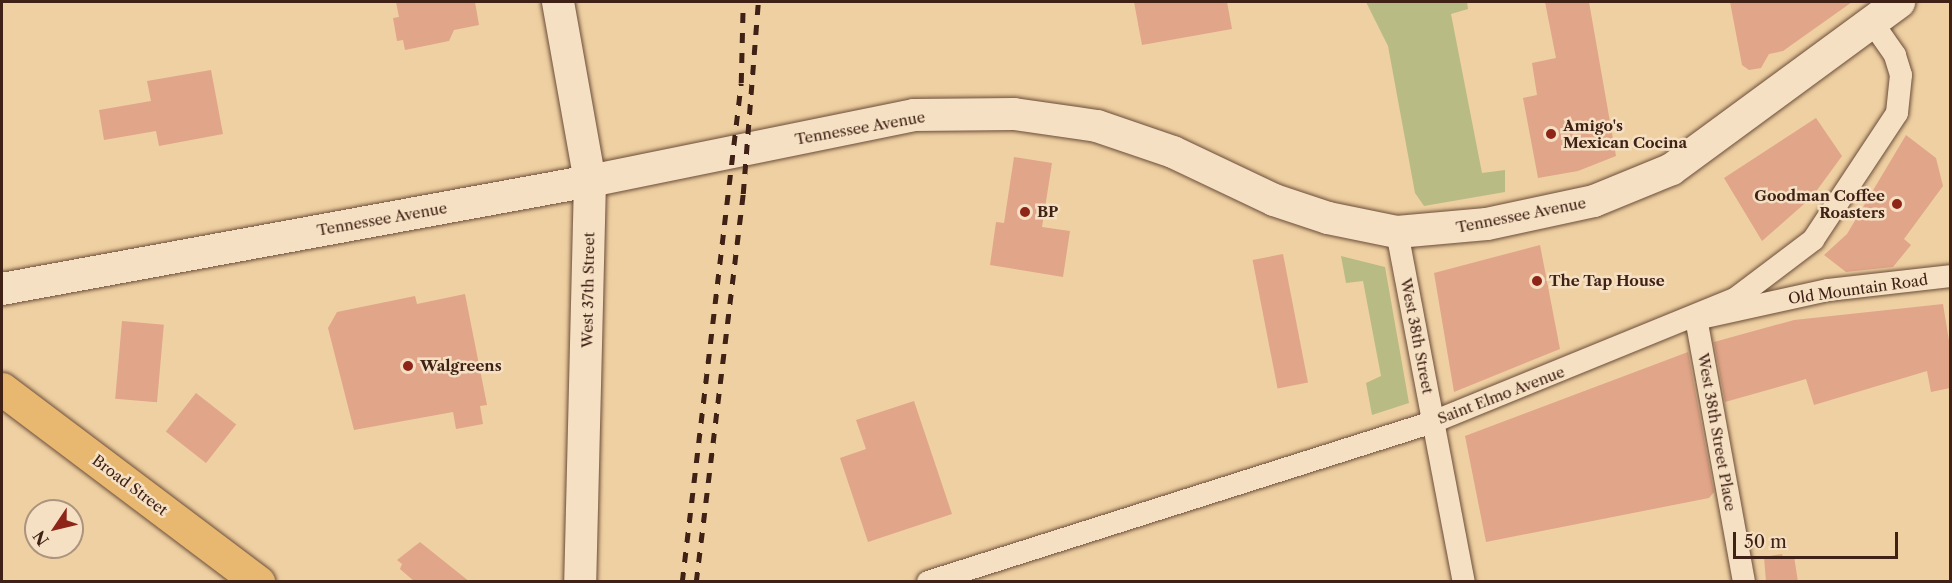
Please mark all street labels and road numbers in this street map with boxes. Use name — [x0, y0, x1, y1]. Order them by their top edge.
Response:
street label: Tennessee Avenue — [793, 108, 927, 148]
street label: Tennessee Avenue — [1454, 194, 1588, 236]
street label: Tennessee Avenue — [315, 199, 449, 239]
street label: West 37th Street — [578, 232, 598, 348]
street label: Old Mountain Road — [1787, 270, 1929, 308]
street label: West 38th Street — [1397, 277, 1437, 395]
street label: West 38th Street Place — [1694, 352, 1740, 512]
street label: Saint Elmo Avenue — [1435, 362, 1567, 428]
street label: Broad Street — [89, 451, 171, 519]

